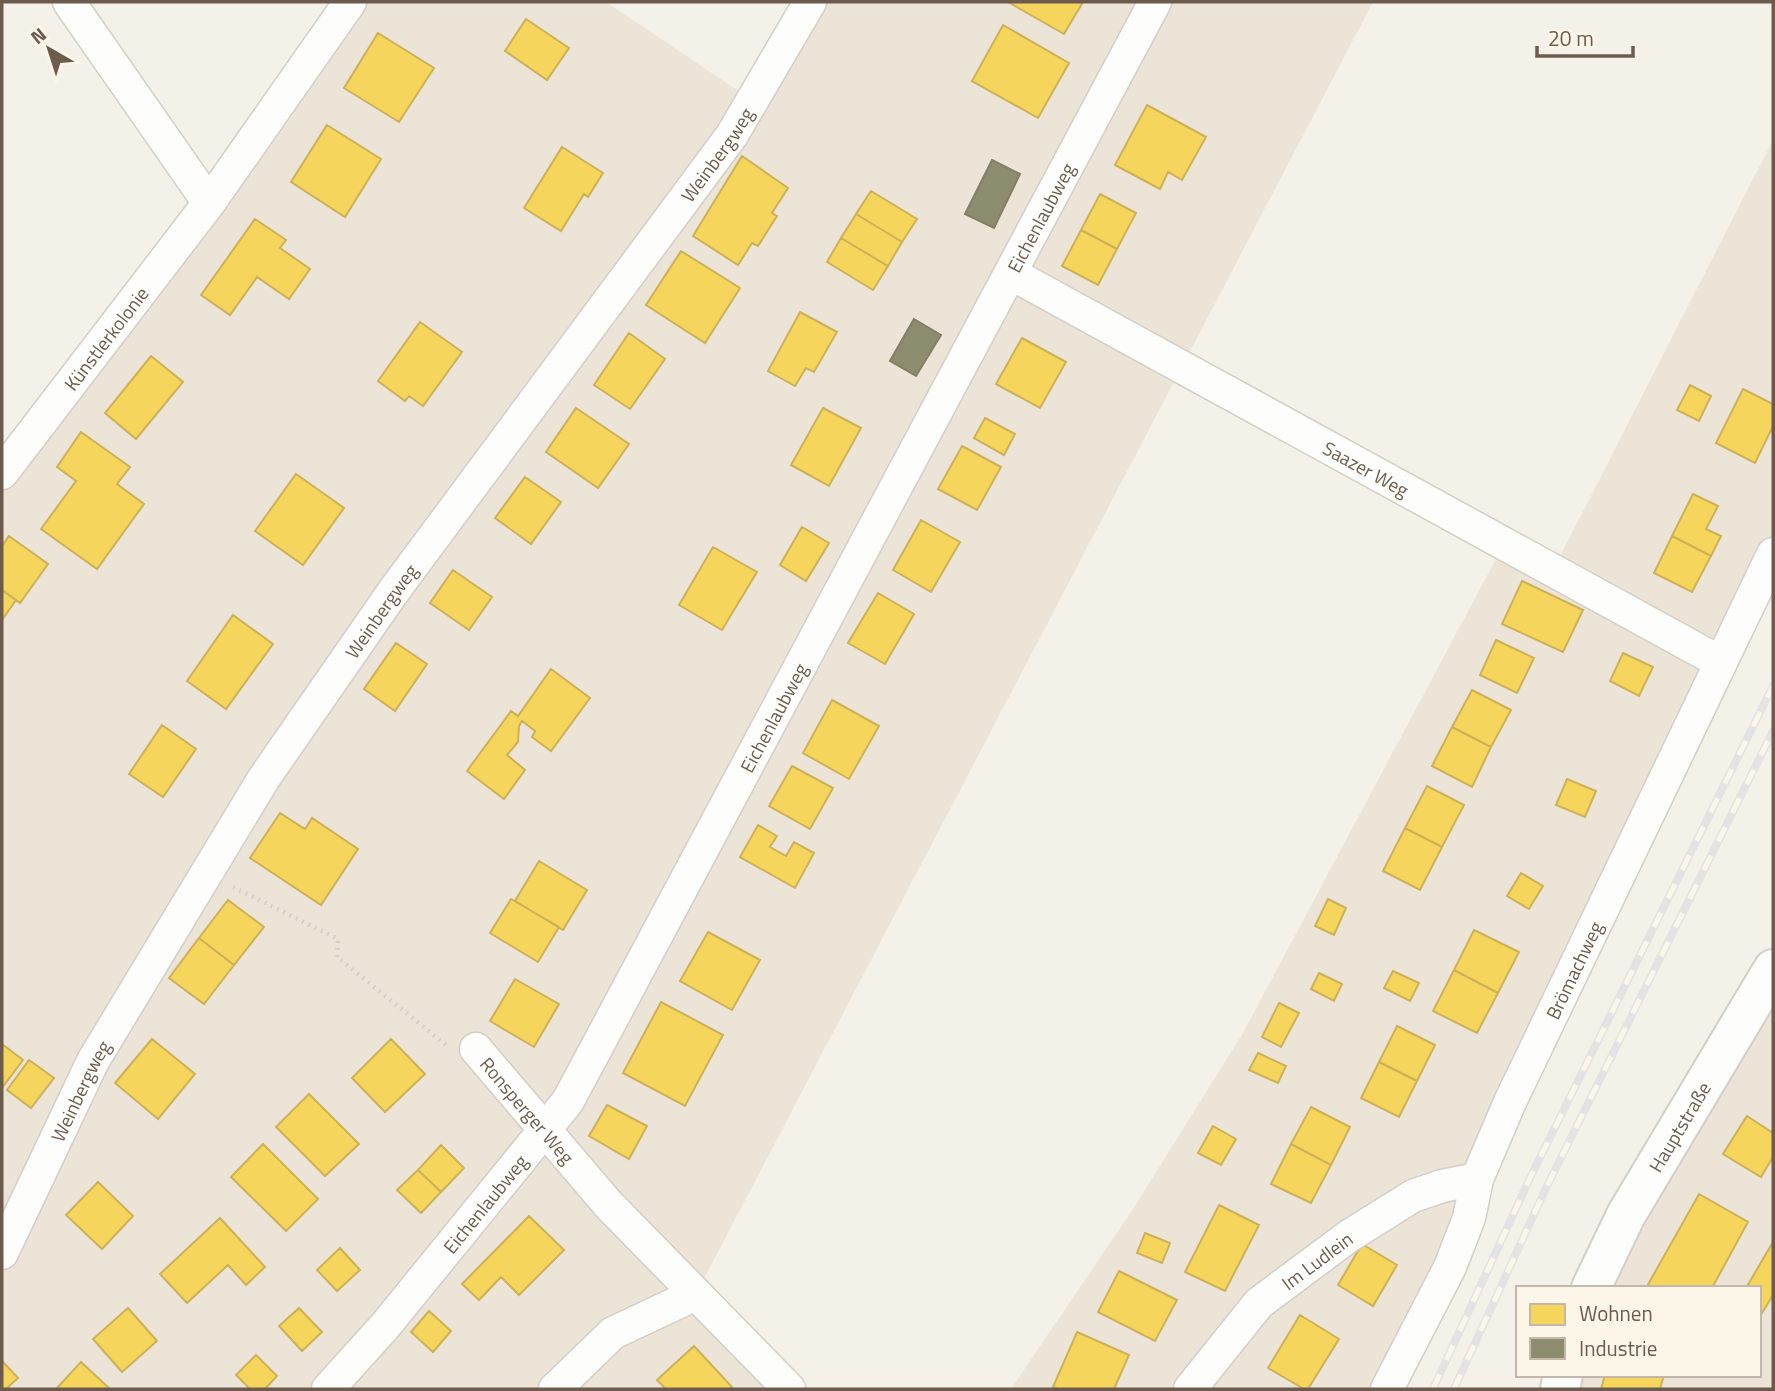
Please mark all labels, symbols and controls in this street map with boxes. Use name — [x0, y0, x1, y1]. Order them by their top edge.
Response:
north arrow — [14, 14, 84, 84]
scale bar — [1537, 14, 1633, 58]
text: N — [24, 20, 52, 51]
text: 20 m — [1548, 22, 1594, 54]
street label: Weinbergweg — [673, 101, 760, 208]
street label: Eichenlaubweg — [999, 157, 1081, 277]
street label: Künstlerkolonie — [56, 280, 155, 396]
street label: Saazer Weg — [1318, 433, 1415, 504]
street label: Weinbergweg — [337, 557, 424, 664]
street label: Eichenlaubweg — [732, 657, 814, 777]
street label: Brömachweg — [1537, 916, 1609, 1024]
street label: Weinbergweg — [42, 1034, 117, 1146]
street label: Ronsperger Weg — [474, 1050, 582, 1170]
street label: Hauptstraße — [1640, 1076, 1717, 1177]
street label: Eichenlaubweg — [435, 1147, 534, 1259]
street label: Im Ludlein — [1275, 1224, 1358, 1296]
legend — [1516, 1286, 1761, 1377]
text: Wohnen — [1579, 1297, 1653, 1329]
text: Industrie — [1579, 1332, 1657, 1364]

